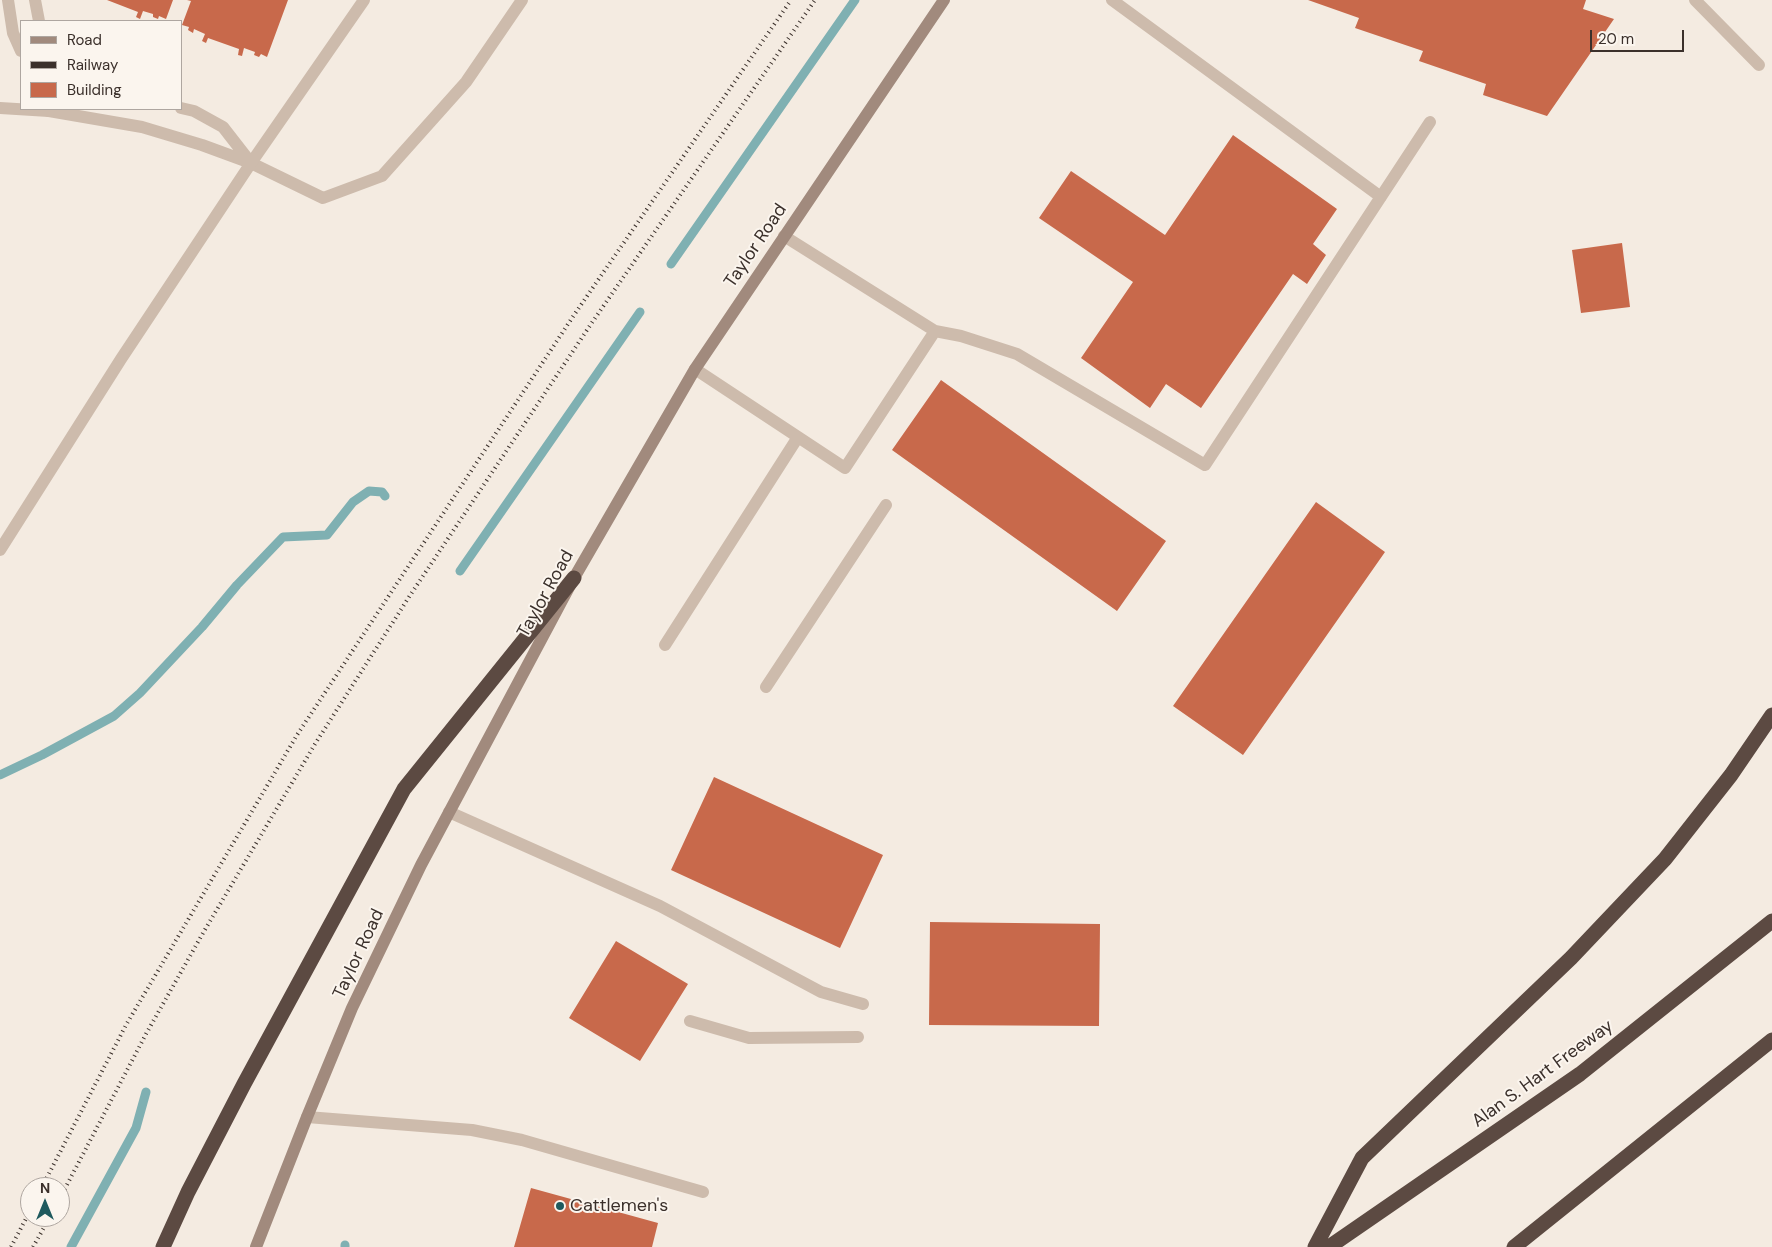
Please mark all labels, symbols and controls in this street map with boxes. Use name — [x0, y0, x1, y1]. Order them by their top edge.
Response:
legend — [20, 20, 182, 110]
scale bar — [1592, 20, 1686, 52]
text: 20 m — [1598, 29, 1634, 49]
text: Road — [67, 30, 102, 50]
text: Railway — [67, 55, 118, 75]
text: Building — [67, 80, 122, 100]
street label: Taylor Road — [720, 200, 792, 292]
street label: Taylor Road — [513, 547, 579, 641]
street label: Taylor Road — [329, 906, 389, 1002]
street label: Alan S. Hart Freeway — [1468, 1016, 1618, 1132]
north arrow — [20, 1177, 70, 1227]
text: N — [40, 1179, 50, 1197]
place label: Cattlemen's — [570, 1195, 668, 1217]
marker: Cattlemen's — [554, 1200, 566, 1212]

